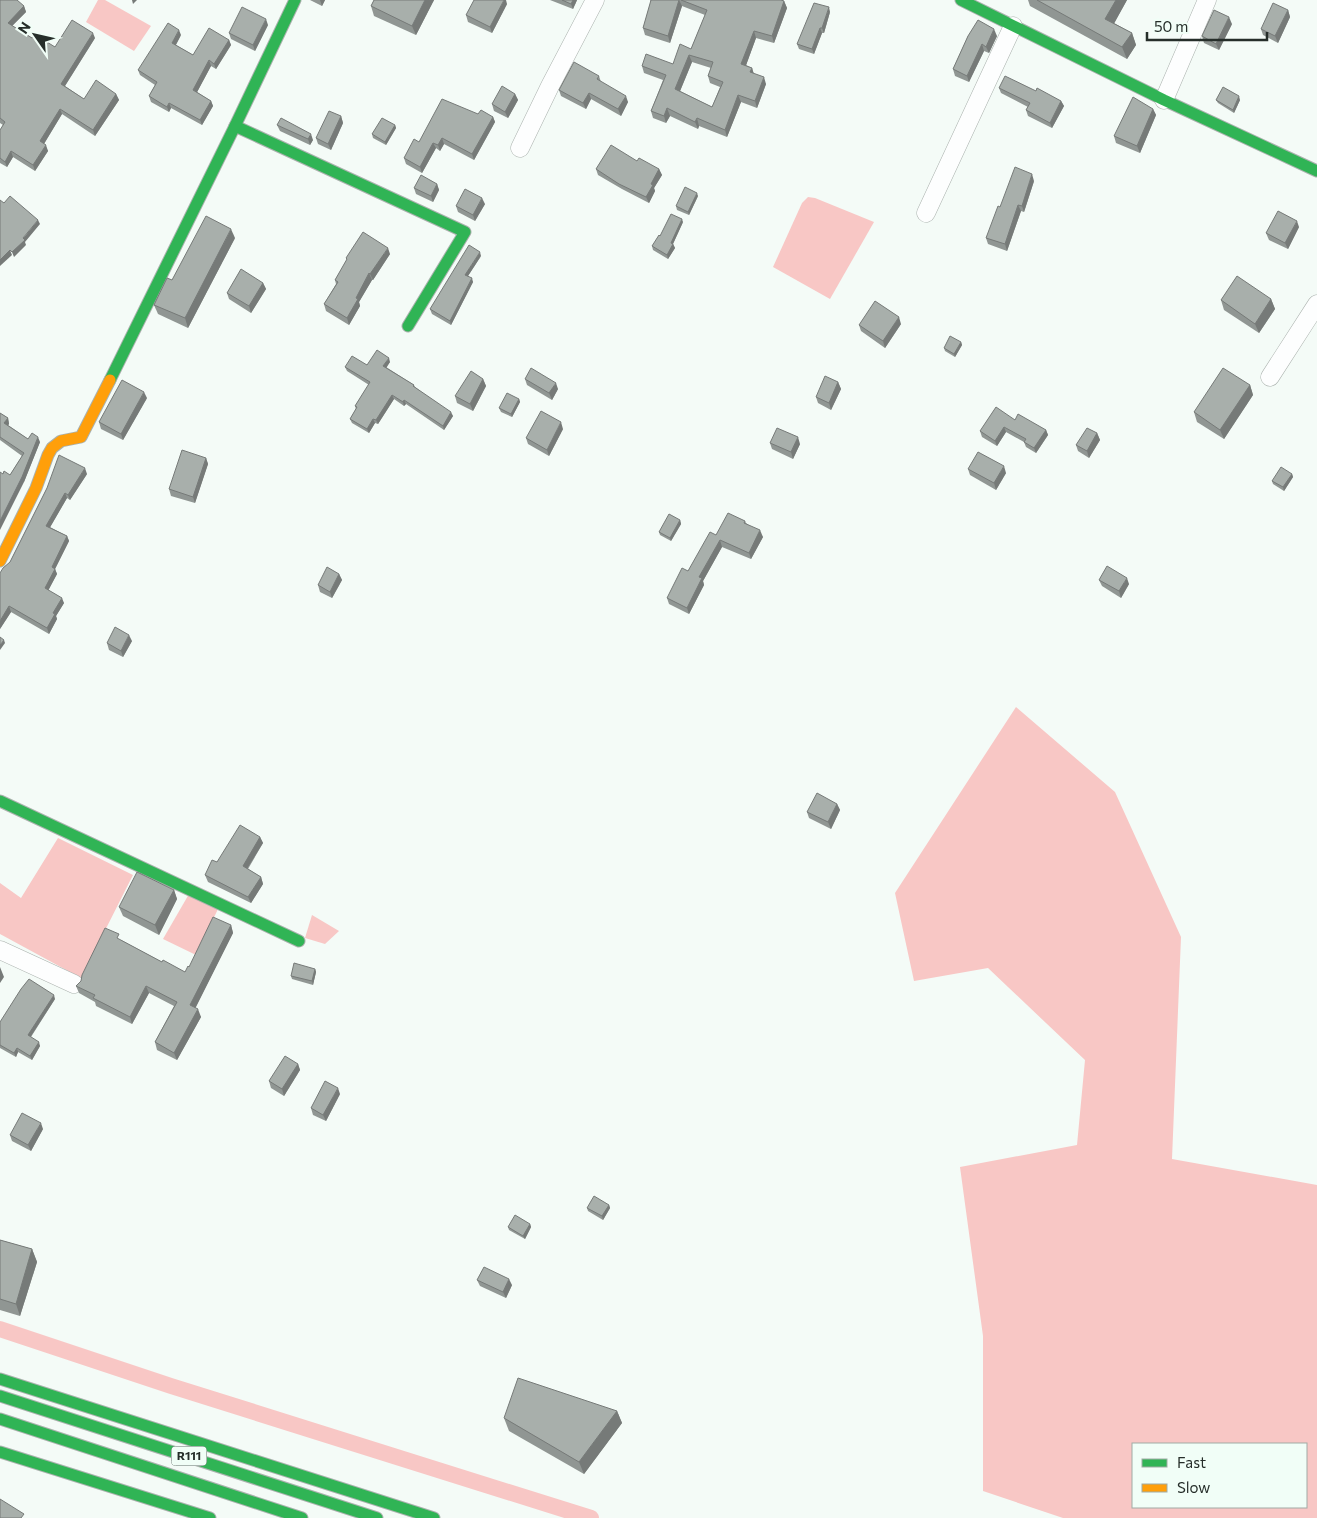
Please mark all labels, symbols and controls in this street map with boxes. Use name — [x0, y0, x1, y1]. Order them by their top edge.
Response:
north arrow — [10, 10, 60, 60]
scale bar — [1147, 10, 1267, 42]
text: 50 m — [1154, 17, 1188, 35]
text: N — [14, 18, 34, 37]
legend — [1132, 1443, 1307, 1508]
road number: R111 — [172, 1446, 206, 1465]
text: Fast — [1177, 1453, 1206, 1471]
text: Slow — [1177, 1478, 1210, 1496]

